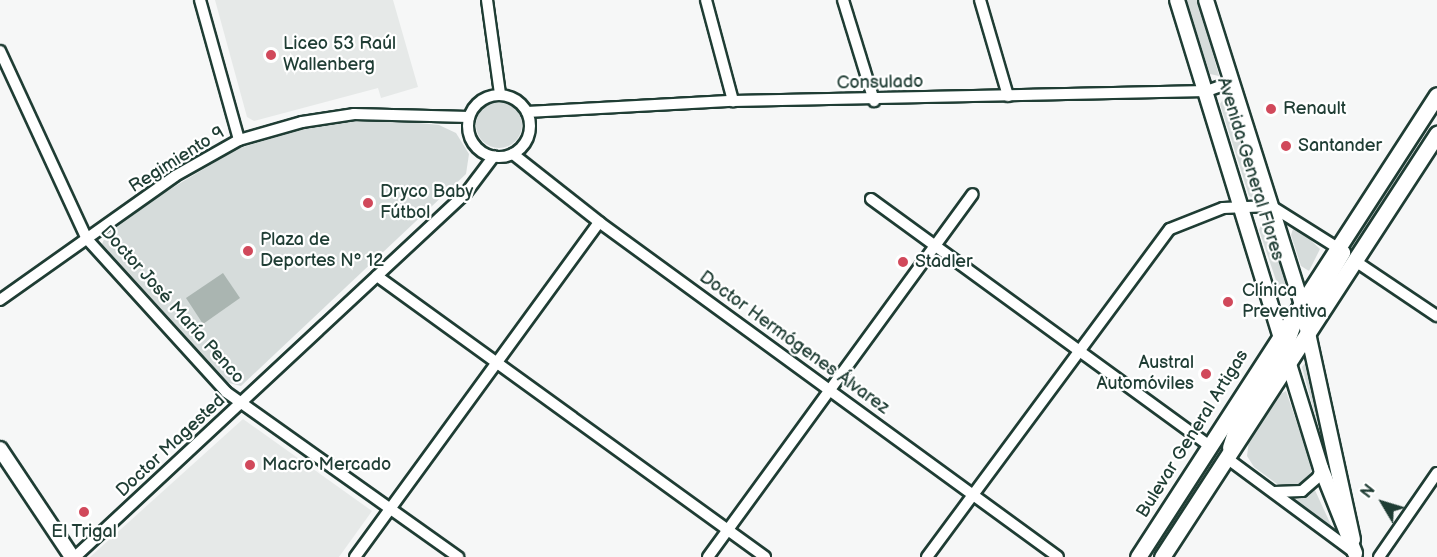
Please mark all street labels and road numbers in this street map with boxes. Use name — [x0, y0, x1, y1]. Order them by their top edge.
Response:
street label: Consulado — [836, 71, 924, 95]
street label: Avenida General Flores — [1212, 75, 1288, 263]
street label: Regimiento 9 — [125, 122, 229, 198]
street label: Doctor José María Penco — [95, 221, 249, 389]
street label: Doctor Hermógenes Álvarez — [695, 267, 893, 419]
street label: Bulevar General Artigas — [1132, 346, 1254, 522]
street label: Doctor Magested — [112, 390, 230, 502]

